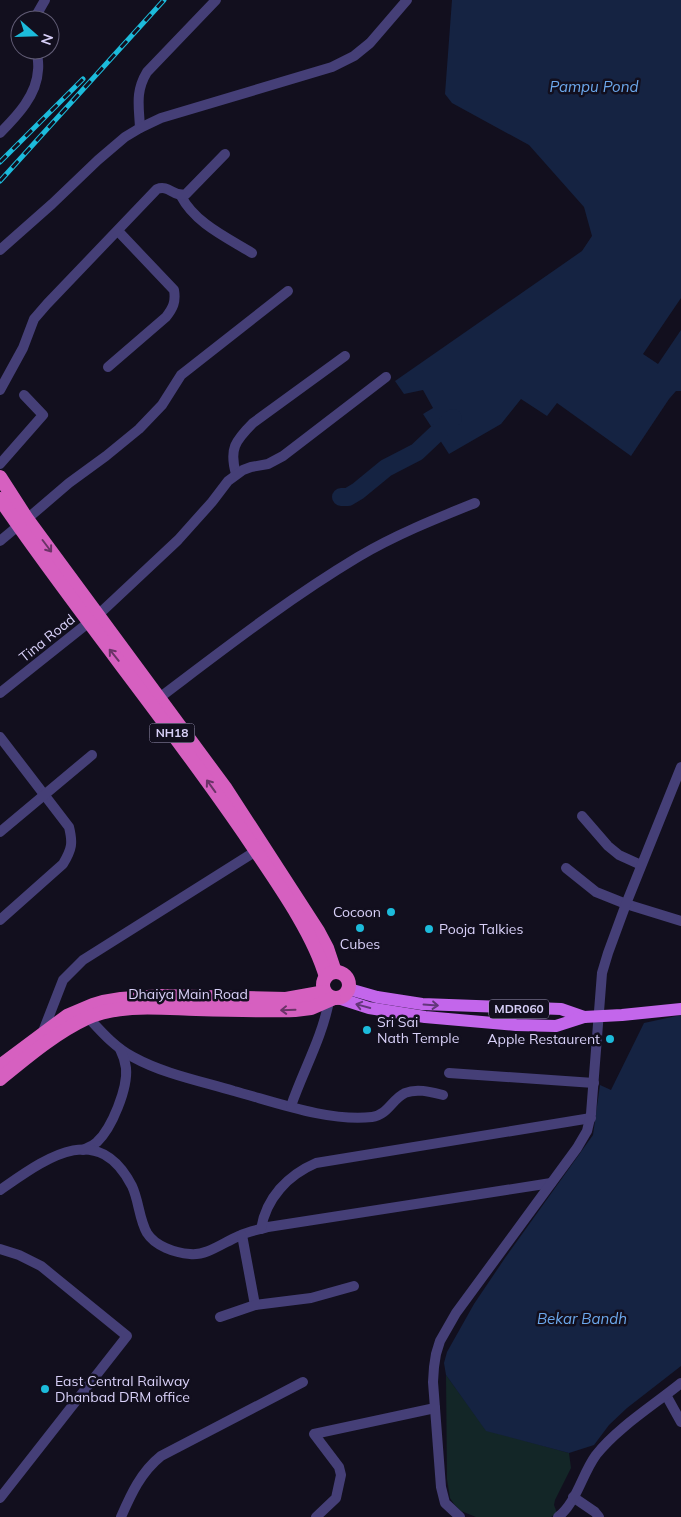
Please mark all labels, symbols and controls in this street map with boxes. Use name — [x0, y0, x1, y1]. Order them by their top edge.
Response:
north arrow — [10, 10, 60, 60]
text: N — [37, 31, 57, 47]
water label: Pampu Pond — [550, 77, 638, 96]
one-way arrow — [42, 539, 52, 553]
street label: Tina Road — [16, 610, 78, 666]
one-way arrow — [109, 649, 120, 662]
road number: NH18 — [150, 724, 194, 742]
one-way arrow — [206, 779, 216, 793]
place label: Cocoon — [333, 903, 381, 921]
marker: Cocoon — [385, 906, 397, 918]
place label: Pooja Talkies — [439, 920, 523, 938]
marker: Cubes — [354, 922, 366, 934]
marker: Pooja Talkies — [423, 923, 435, 935]
place label: Cubes — [340, 935, 380, 953]
street label: Dhaiya Main Road — [128, 985, 248, 1003]
one-way arrow — [423, 1000, 439, 1009]
road number: MDR060 — [489, 1000, 549, 1019]
one-way arrow — [356, 1001, 372, 1010]
one-way arrow — [280, 1005, 296, 1015]
place label: Sri Sai Nath Temple — [377, 1013, 459, 1047]
marker: Sri Sai Nath Temple — [361, 1024, 373, 1036]
place label: Apple Restaurent — [487, 1030, 600, 1048]
marker: Apple Restaurent — [604, 1033, 616, 1045]
water label: Bekar Bandh — [537, 1309, 627, 1328]
place label: East Central Railway Dhanbad DRM office — [55, 1372, 190, 1406]
marker: East Central Railway Dhanbad DRM office — [39, 1383, 51, 1395]

